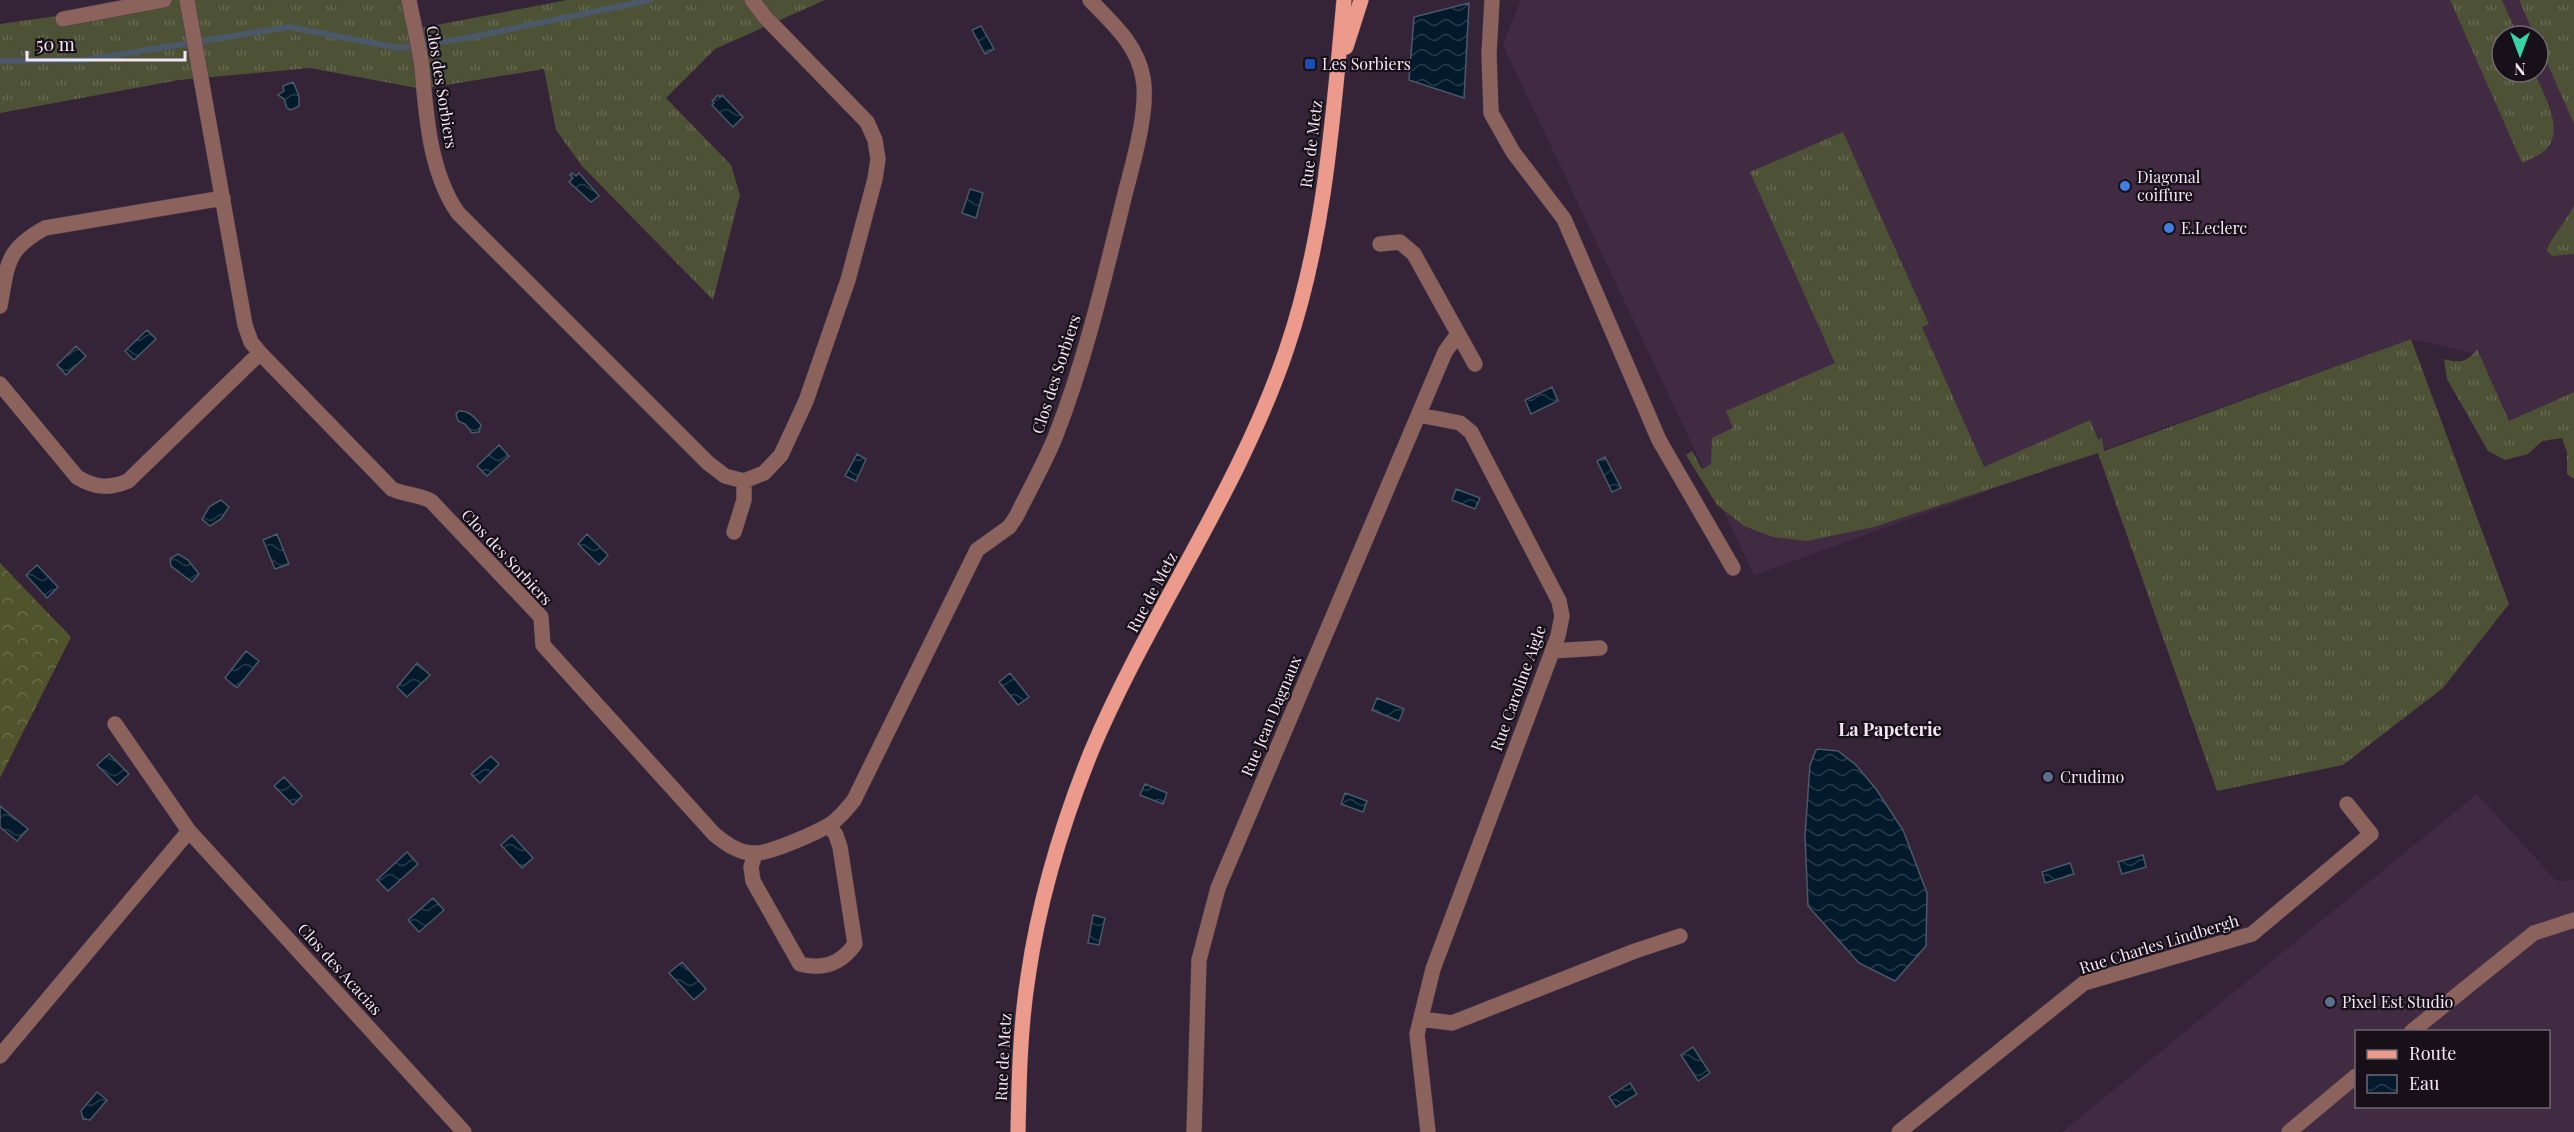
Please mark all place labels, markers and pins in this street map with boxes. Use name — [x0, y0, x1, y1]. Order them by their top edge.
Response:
place label: Les Sorbiers — [1322, 53, 1411, 74]
marker: Les Sorbiers — [1303, 57, 1317, 71]
place label: Diagonal coiffure — [2137, 166, 2201, 205]
marker: Diagonal coiffure — [2118, 179, 2132, 193]
place label: E.Leclerc — [2181, 217, 2247, 238]
marker: E.Leclerc — [2162, 221, 2176, 235]
place label: Crudimo — [2060, 766, 2125, 787]
marker: Crudimo — [2041, 770, 2055, 784]
place label: Pixel Est Studio — [2342, 991, 2454, 1012]
marker: Pixel Est Studio — [2323, 995, 2337, 1009]

